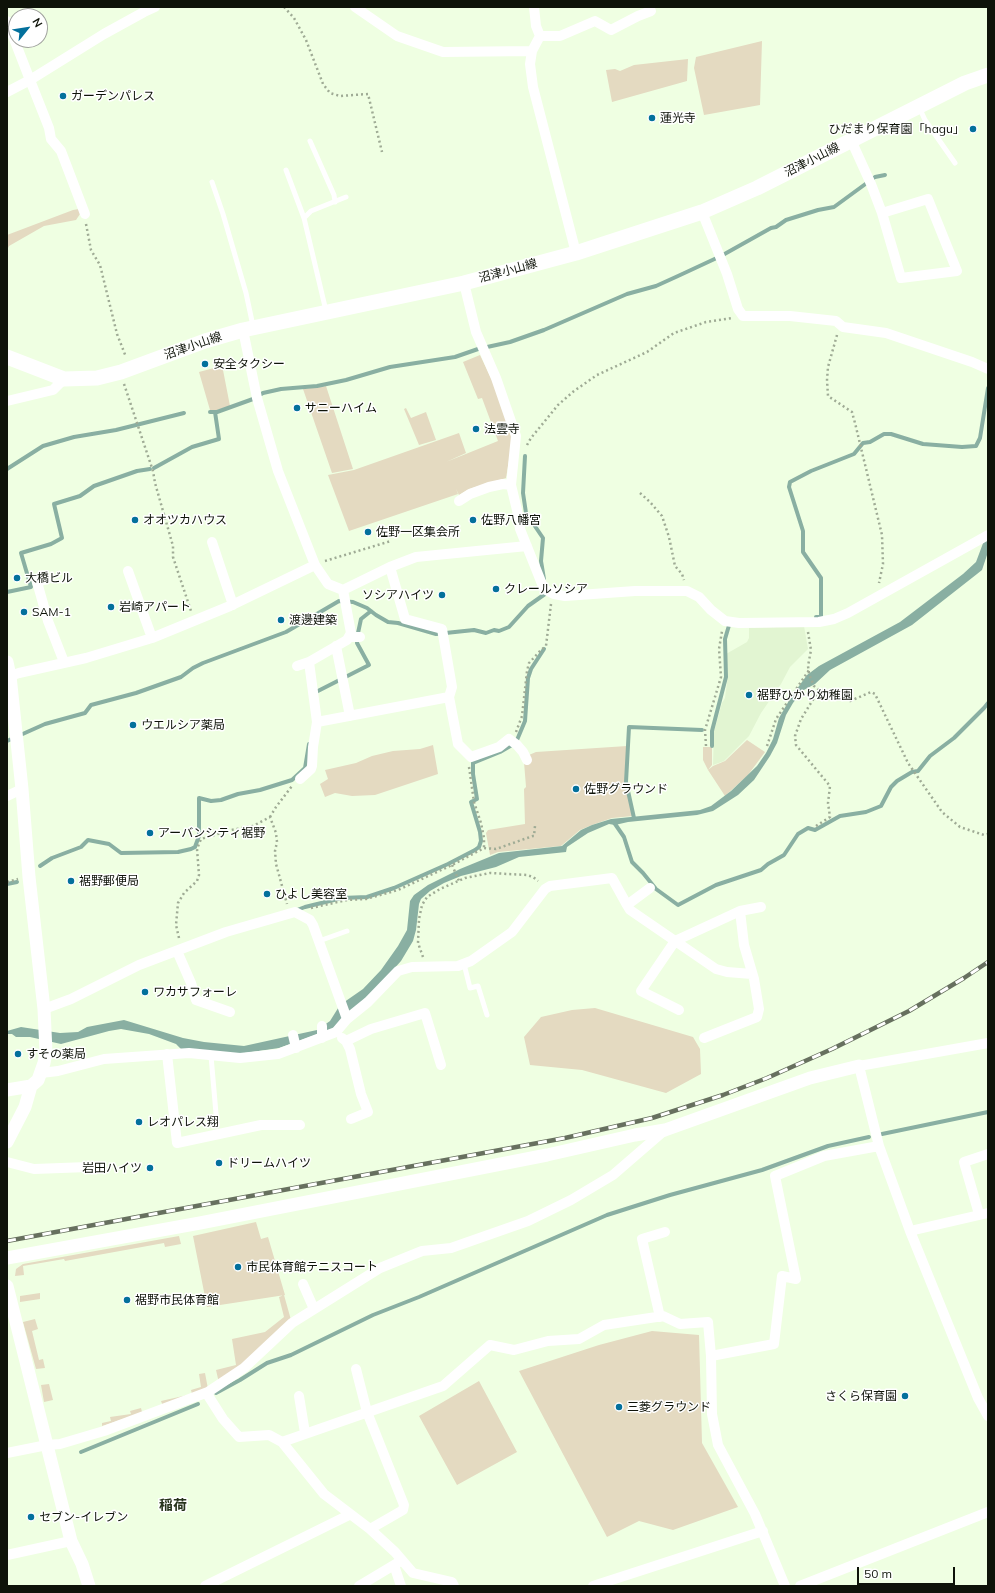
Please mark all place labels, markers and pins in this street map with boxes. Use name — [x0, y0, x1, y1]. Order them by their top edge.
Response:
place label: ガーデンパレス — [71, 89, 155, 103]
marker: ガーデンパレス — [58, 91, 68, 101]
place label: 蓮光寺 — [660, 111, 696, 125]
marker: 蓮光寺 — [647, 113, 657, 123]
place label: ひだまり保育園「hagu」 — [829, 122, 965, 136]
marker: ひだまり保育園「hagu」 — [968, 124, 978, 134]
place label: 安全タクシー — [213, 357, 285, 371]
marker: 安全タクシー — [200, 359, 210, 369]
place label: サニーハイム — [305, 401, 377, 415]
marker: サニーハイム — [292, 403, 302, 413]
place label: 法雲寺 — [484, 422, 520, 436]
marker: 法雲寺 — [471, 424, 481, 434]
place label: オオツカハウス — [143, 513, 227, 527]
place label: 佐野八幡宮 — [481, 513, 541, 527]
marker: オオツカハウス — [130, 515, 140, 525]
marker: 佐野八幡宮 — [468, 515, 478, 525]
place label: 佐野一区集会所 — [376, 525, 460, 539]
marker: 佐野一区集会所 — [363, 527, 373, 537]
place label: 大橋ビル — [25, 571, 73, 585]
marker: 大橋ビル — [12, 573, 22, 583]
place label: クレールソシア — [504, 582, 588, 596]
marker: クレールソシア — [491, 584, 501, 594]
place label: ソシアハイツ — [362, 588, 434, 602]
marker: ソシアハイツ — [437, 590, 447, 600]
place label: 岩崎アパート — [119, 600, 191, 614]
marker: 岩崎アパート — [106, 602, 116, 612]
place label: SAM-1 — [32, 605, 71, 619]
marker: SAM-1 — [19, 607, 29, 617]
place label: 渡邊建築 — [289, 613, 337, 627]
marker: 渡邊建築 — [276, 615, 286, 625]
place label: 裾野ひかり幼稚園 — [757, 688, 853, 702]
marker: 裾野ひかり幼稚園 — [744, 690, 754, 700]
place label: ウエルシア薬局 — [141, 718, 225, 732]
marker: ウエルシア薬局 — [128, 720, 138, 730]
place label: 佐野グラウンド — [584, 782, 668, 796]
marker: 佐野グラウンド — [571, 784, 581, 794]
place label: アーバンシティ裾野 — [158, 826, 265, 840]
marker: アーバンシティ裾野 — [145, 828, 155, 838]
place label: 裾野郵便局 — [79, 874, 139, 888]
marker: 裾野郵便局 — [66, 876, 76, 886]
place label: ひよし美容室 — [275, 887, 347, 901]
marker: ひよし美容室 — [262, 889, 272, 899]
place label: ワカサフォーレ — [153, 985, 237, 999]
marker: ワカサフォーレ — [140, 987, 150, 997]
place label: すその薬局 — [26, 1047, 86, 1061]
marker: すその薬局 — [13, 1049, 23, 1059]
place label: レオパレス翔 — [147, 1115, 219, 1129]
marker: レオパレス翔 — [134, 1117, 144, 1127]
place label: ドリームハイツ — [227, 1156, 311, 1170]
marker: ドリームハイツ — [214, 1158, 224, 1168]
place label: 岩田ハイツ — [82, 1161, 142, 1175]
marker: 岩田ハイツ — [145, 1163, 155, 1173]
place label: 市民体育館テニスコート — [246, 1260, 378, 1274]
marker: 市民体育館テニスコート — [233, 1262, 243, 1272]
place label: 裾野市民体育館 — [135, 1293, 219, 1307]
marker: 裾野市民体育館 — [122, 1295, 132, 1305]
place label: さくら保育園 — [825, 1389, 897, 1403]
marker: さくら保育園 — [900, 1391, 910, 1401]
place label: 三菱グラウンド — [627, 1400, 711, 1414]
marker: 三菱グラウンド — [614, 1402, 624, 1412]
place label: セブン-イレブン — [39, 1510, 128, 1524]
marker: セブン-イレブン — [26, 1512, 36, 1522]

